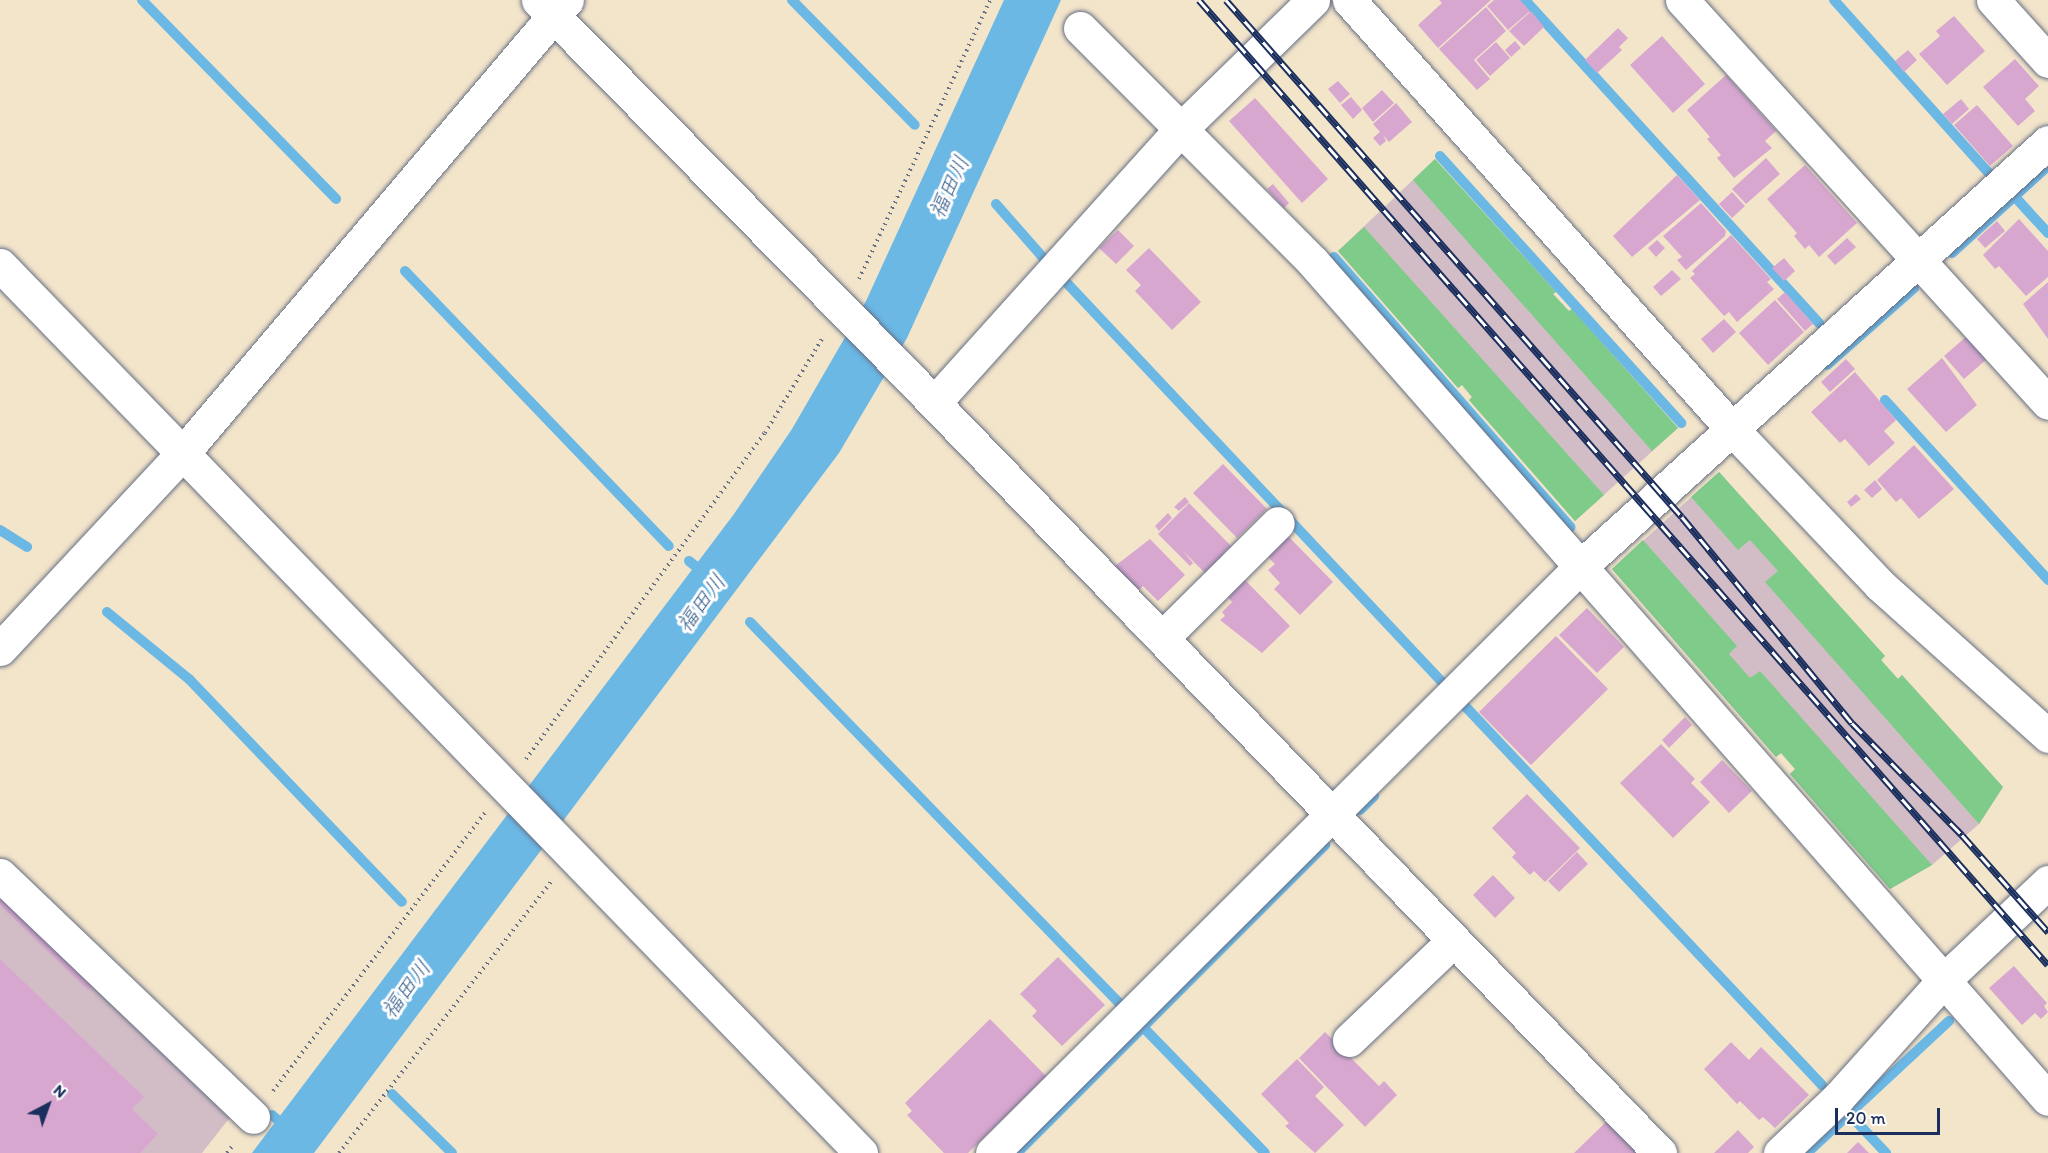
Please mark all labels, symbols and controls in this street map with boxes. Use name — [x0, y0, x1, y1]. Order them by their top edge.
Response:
water label: 福田川 — [923, 152, 975, 222]
water label: 福田川 — [671, 569, 731, 637]
water label: 福田川 — [376, 955, 436, 1023]
north arrow — [18, 1075, 78, 1135]
text: N — [50, 1080, 70, 1102]
scale bar — [1838, 1096, 1943, 1134]
text: 20 m — [1846, 1107, 1886, 1129]

